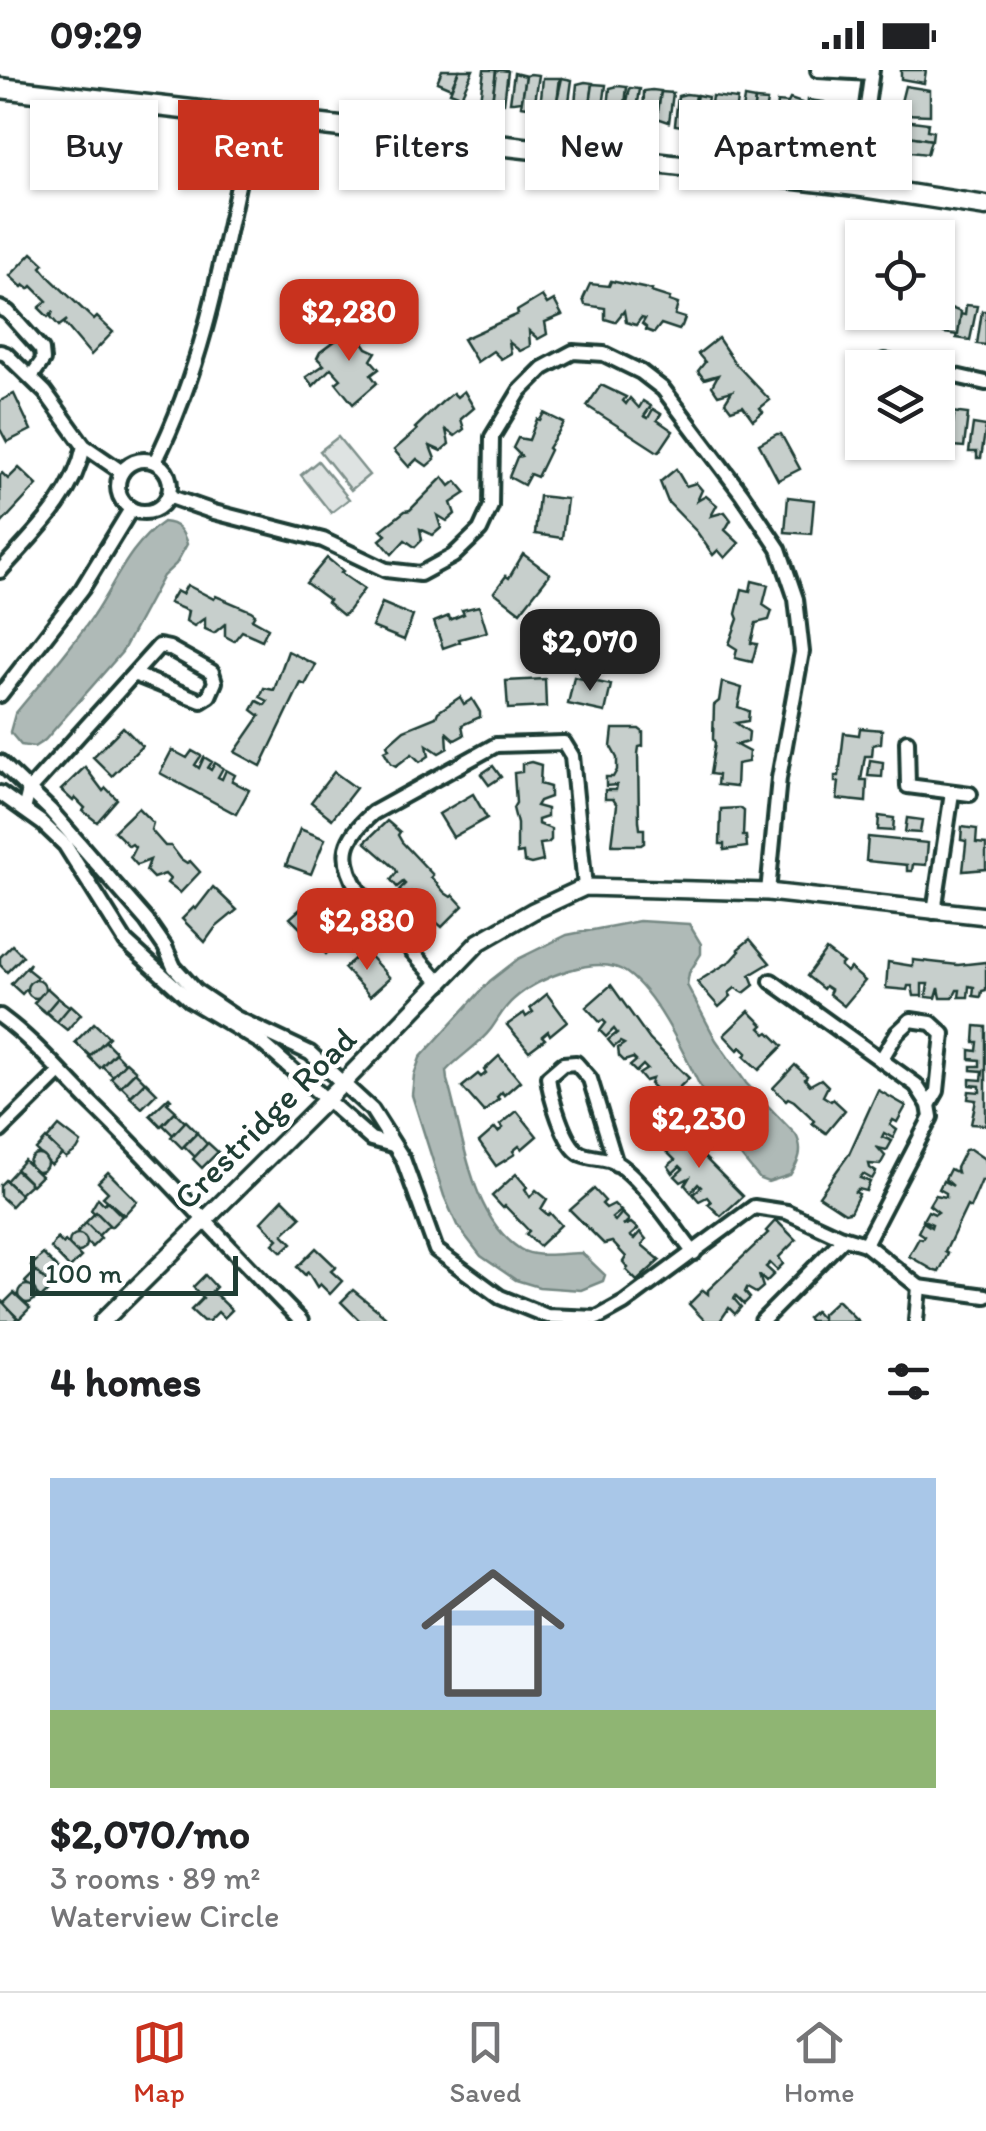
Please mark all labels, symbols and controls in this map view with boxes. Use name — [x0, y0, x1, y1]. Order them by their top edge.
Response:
text: 09:29 — [50, 12, 142, 58]
chip: Buy — [30, 100, 158, 190]
chip: Rent — [178, 100, 319, 190]
chip: Filters — [339, 100, 505, 190]
chip: New — [525, 100, 659, 190]
chip: Apartment — [679, 100, 912, 190]
map controls — [845, 220, 955, 460]
button: locate — [845, 220, 955, 330]
pin: $2,280 — [268, 279, 430, 364]
text: $2,280 — [302, 292, 396, 330]
button: layers — [845, 350, 955, 460]
pin: $2,070 — [509, 609, 671, 694]
text: $2,070 — [542, 622, 638, 660]
pin: $2,880 — [286, 888, 448, 973]
text: $2,880 — [319, 901, 415, 939]
street label: Crestridge Road — [165, 1018, 365, 1218]
pin: $2,230 — [618, 1086, 780, 1171]
text: $2,230 — [652, 1099, 746, 1137]
scale bar — [30, 1251, 238, 1296]
text: 100 m — [45, 1256, 122, 1290]
icon: filters — [881, 1354, 936, 1409]
text: 4 homes — [50, 1356, 201, 1407]
icon: home — [403, 1543, 583, 1723]
text: $2,070/mo — [50, 1808, 250, 1859]
text: 3 rooms · 89 m² — [50, 1859, 261, 1897]
text: Waterview Circle — [50, 1897, 280, 1935]
tab: Map — [132, 2015, 187, 2109]
tab: Saved — [450, 2015, 521, 2109]
tab: Home — [784, 2015, 855, 2109]

